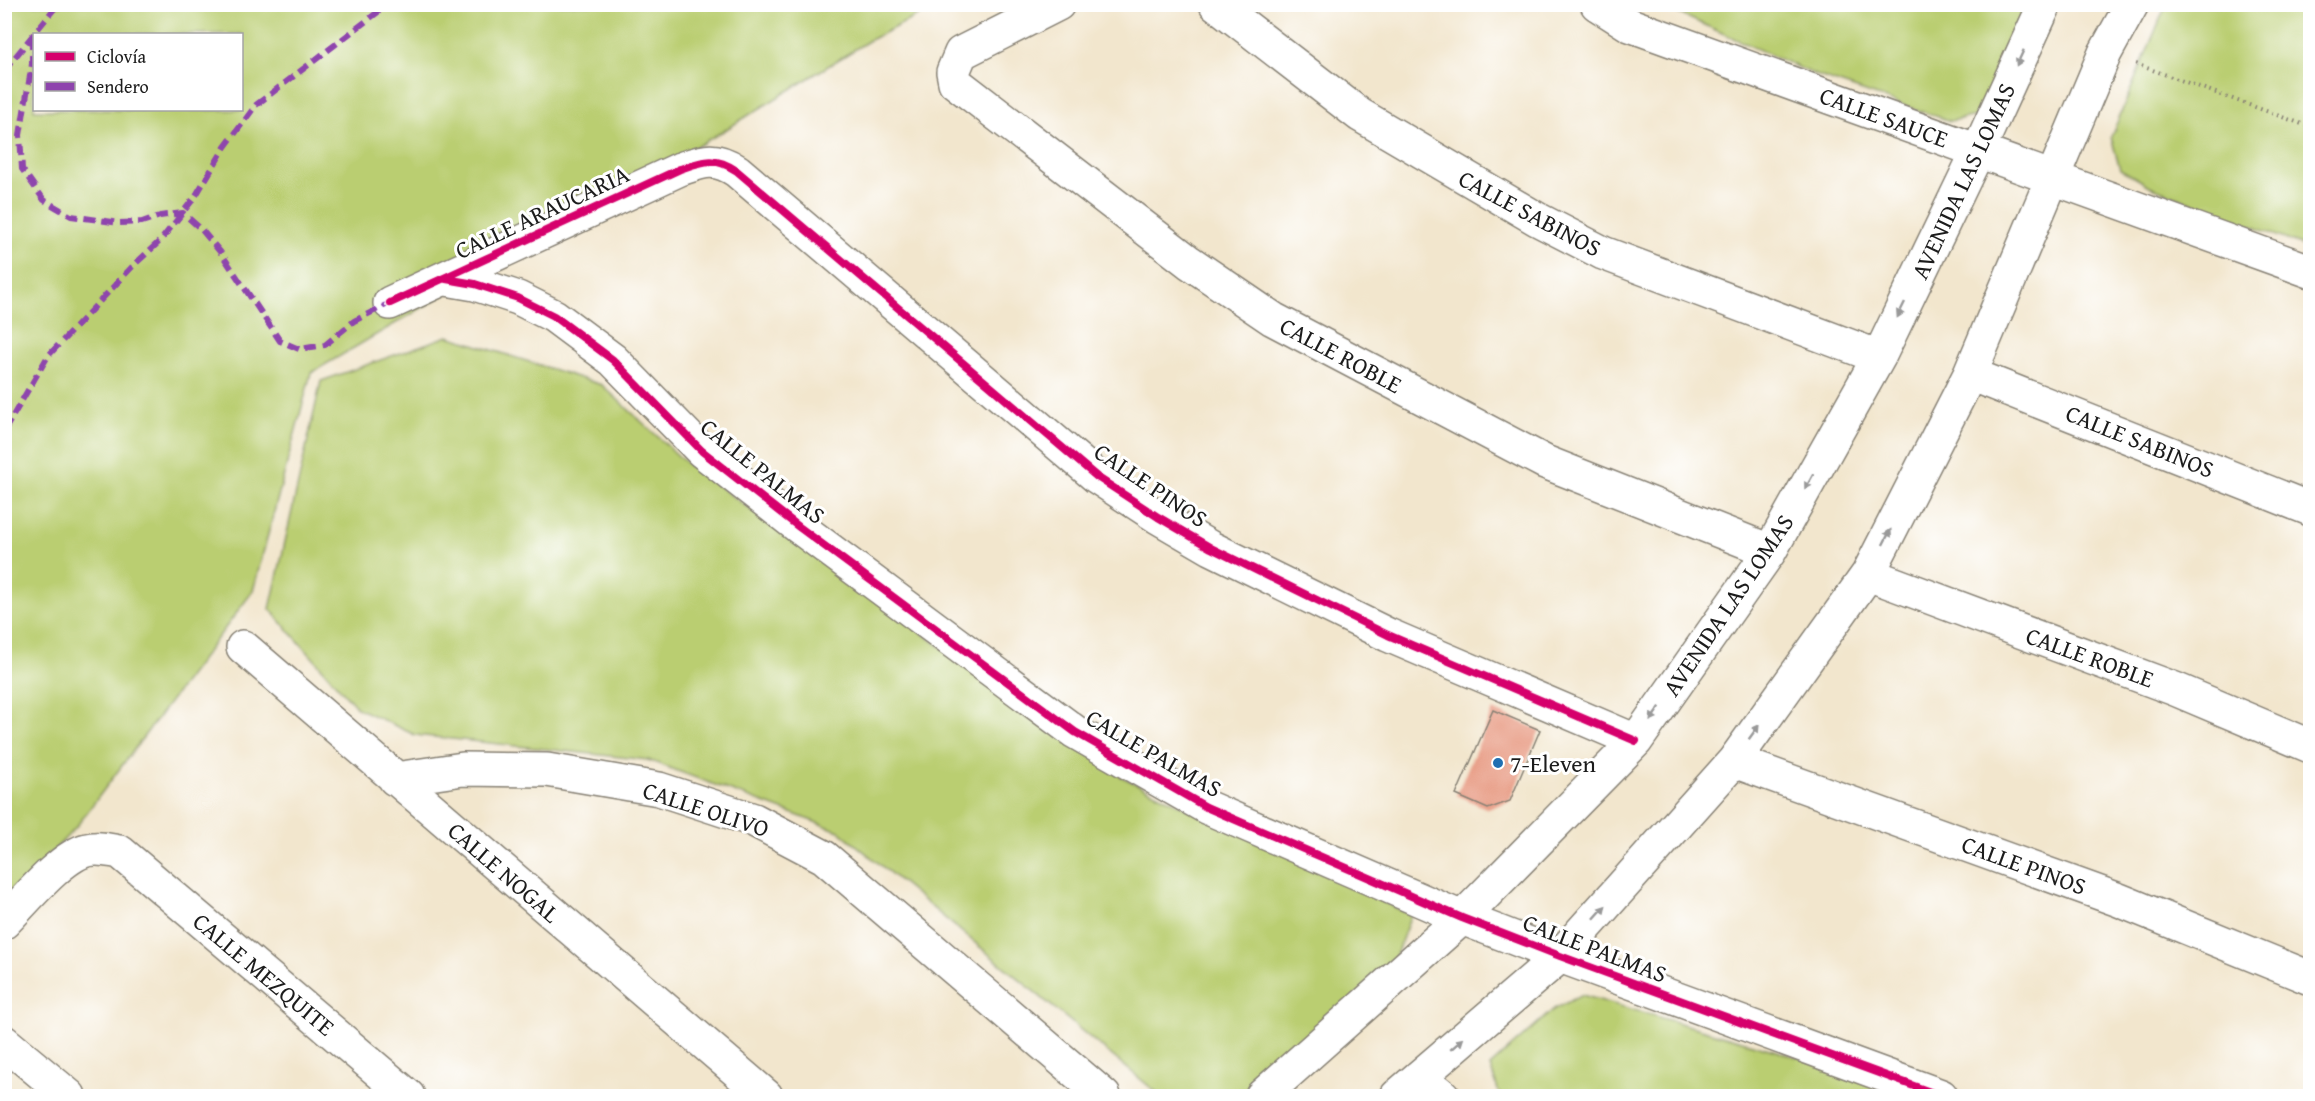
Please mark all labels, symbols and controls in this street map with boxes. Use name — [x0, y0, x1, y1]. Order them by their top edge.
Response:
legend — [33, 33, 243, 111]
text: Ciclovía — [87, 43, 146, 70]
one-way arrow — [2016, 49, 2025, 66]
text: Sendero — [87, 73, 149, 100]
street label: AVENIDA LAS LOMAS — [1902, 77, 2024, 285]
street label: CALLE SAUCE — [1815, 78, 1953, 156]
street label: CALLE ARAUCARIA — [449, 156, 635, 268]
street label: CALLE SABINOS — [1452, 161, 1608, 265]
one-way arrow — [1897, 302, 1906, 319]
street label: CALLE ROBLE — [1274, 308, 1408, 402]
street label: CALLE SABINOS — [2061, 395, 2219, 487]
street label: CALLE PALMAS — [693, 410, 833, 532]
street label: CALLE PINOS — [1087, 434, 1215, 536]
one-way arrow — [1804, 474, 1814, 491]
street label: AVENIDA LAS LOMAS — [1654, 507, 1802, 703]
one-way arrow — [1882, 528, 1892, 545]
street label: CALLE ROBLE — [2021, 618, 2159, 696]
street label: CALLE PALMAS — [1080, 700, 1228, 806]
one-way arrow — [1649, 705, 1661, 721]
one-way arrow — [1748, 725, 1760, 741]
place label: 7-Eleven — [1510, 746, 1597, 781]
marker: 7-Eleven — [1491, 756, 1505, 770]
street label: CALLE OLIVO — [638, 772, 774, 846]
street label: CALLE NOGAL — [440, 813, 568, 931]
street label: CALLE PINOS — [1957, 826, 2091, 904]
street label: CALLE MEZQUITE — [185, 904, 343, 1044]
street label: CALLE PALMAS — [1518, 905, 1672, 991]
one-way arrow — [1593, 905, 1606, 920]
one-way arrow — [1449, 1038, 1464, 1051]

